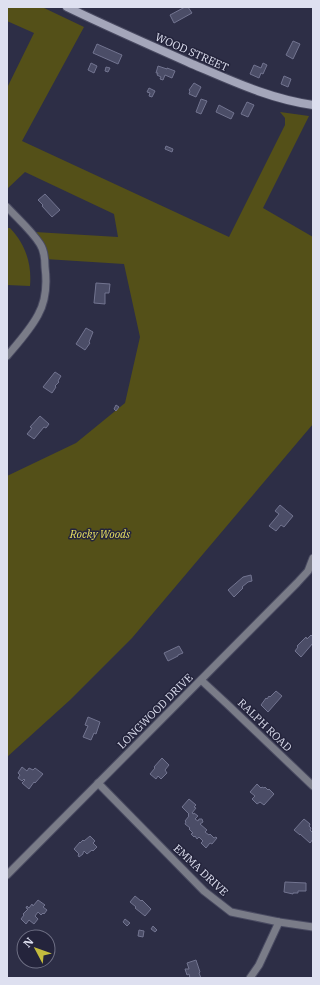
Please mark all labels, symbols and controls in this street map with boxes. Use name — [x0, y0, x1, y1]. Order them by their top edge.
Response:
street label: WOOD STREET — [153, 30, 231, 74]
park label: Rocky Woods — [69, 527, 131, 541]
street label: LONGWOOD DRIVE — [114, 670, 196, 752]
street label: RALPH ROAD — [235, 696, 295, 754]
street label: EMMA DRIVE — [171, 841, 231, 899]
north arrow — [16, 929, 56, 969]
text: N — [20, 934, 37, 950]

